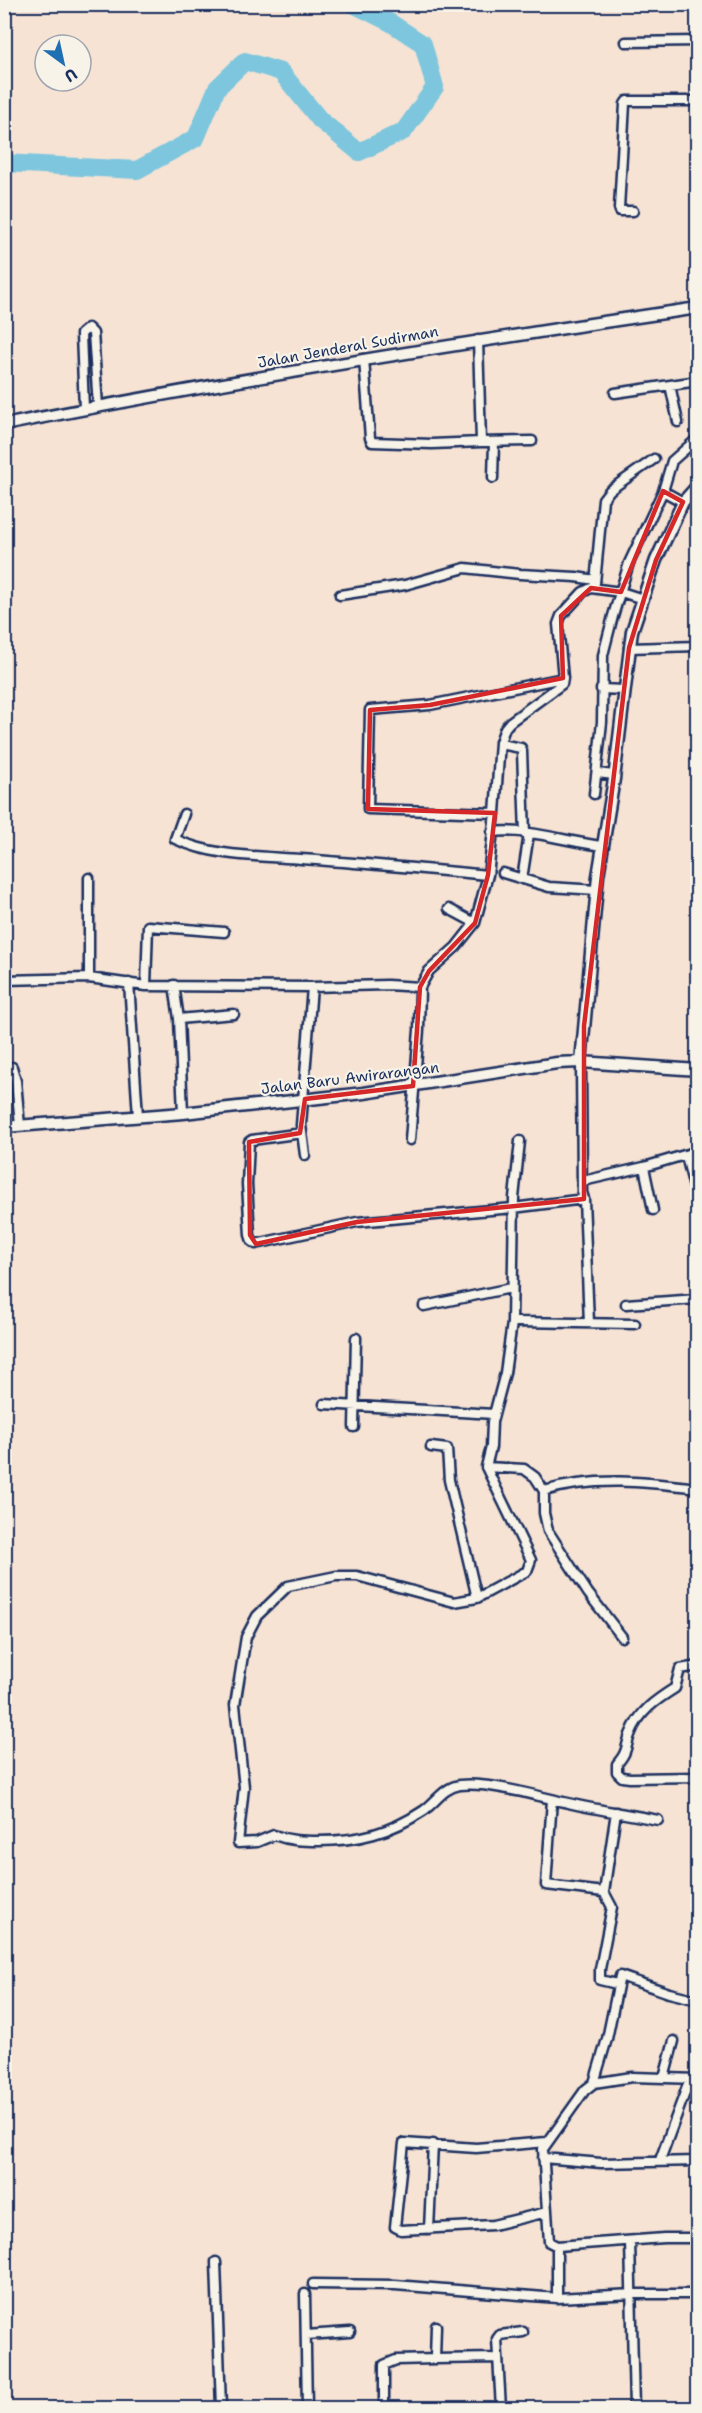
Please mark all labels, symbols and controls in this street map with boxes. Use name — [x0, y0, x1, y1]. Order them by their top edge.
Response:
north arrow — [33, 33, 93, 93]
text: U — [61, 63, 81, 87]
street label: Jalan Jenderal Sudirman — [256, 321, 440, 373]
street label: Jalan Baru Awirarangan — [260, 1057, 440, 1099]

